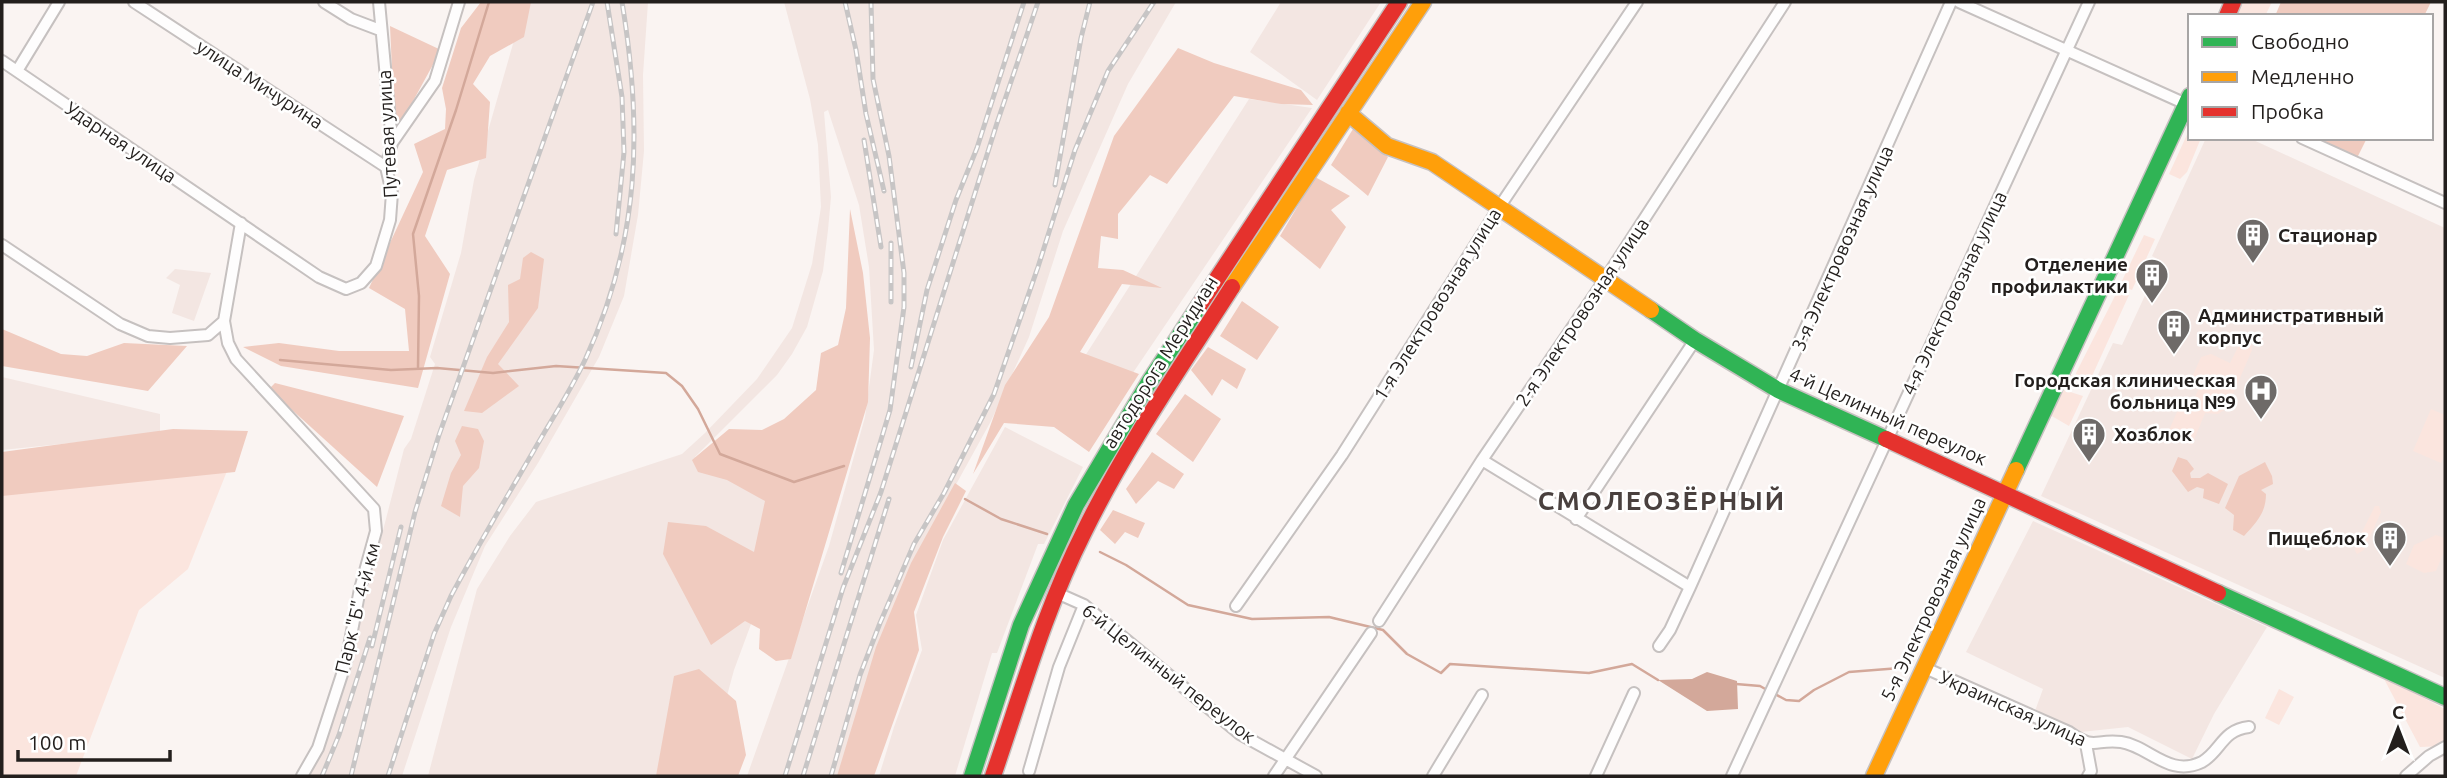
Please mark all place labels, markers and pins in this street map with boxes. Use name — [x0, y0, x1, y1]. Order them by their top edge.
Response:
building icon: Стационар — [2234, 216, 2272, 265]
place label: Стационар — [2278, 224, 2378, 246]
place label: Отделение профилактики — [1991, 253, 2128, 297]
building icon: Отделение профилактики — [2133, 256, 2171, 305]
place label: Административный корпус — [2198, 304, 2384, 348]
building icon: Административный корпус — [2155, 307, 2193, 356]
place label: Городская клиническая больница №9 — [2014, 369, 2236, 413]
hospital icon: Городская клиническая больница №9 — [2242, 372, 2280, 421]
building icon: Хозблок — [2070, 415, 2108, 464]
place label: Хозблок — [2114, 423, 2192, 445]
building icon: Пищеблок — [2371, 519, 2409, 568]
place label: Пищеблок — [2268, 527, 2366, 549]

